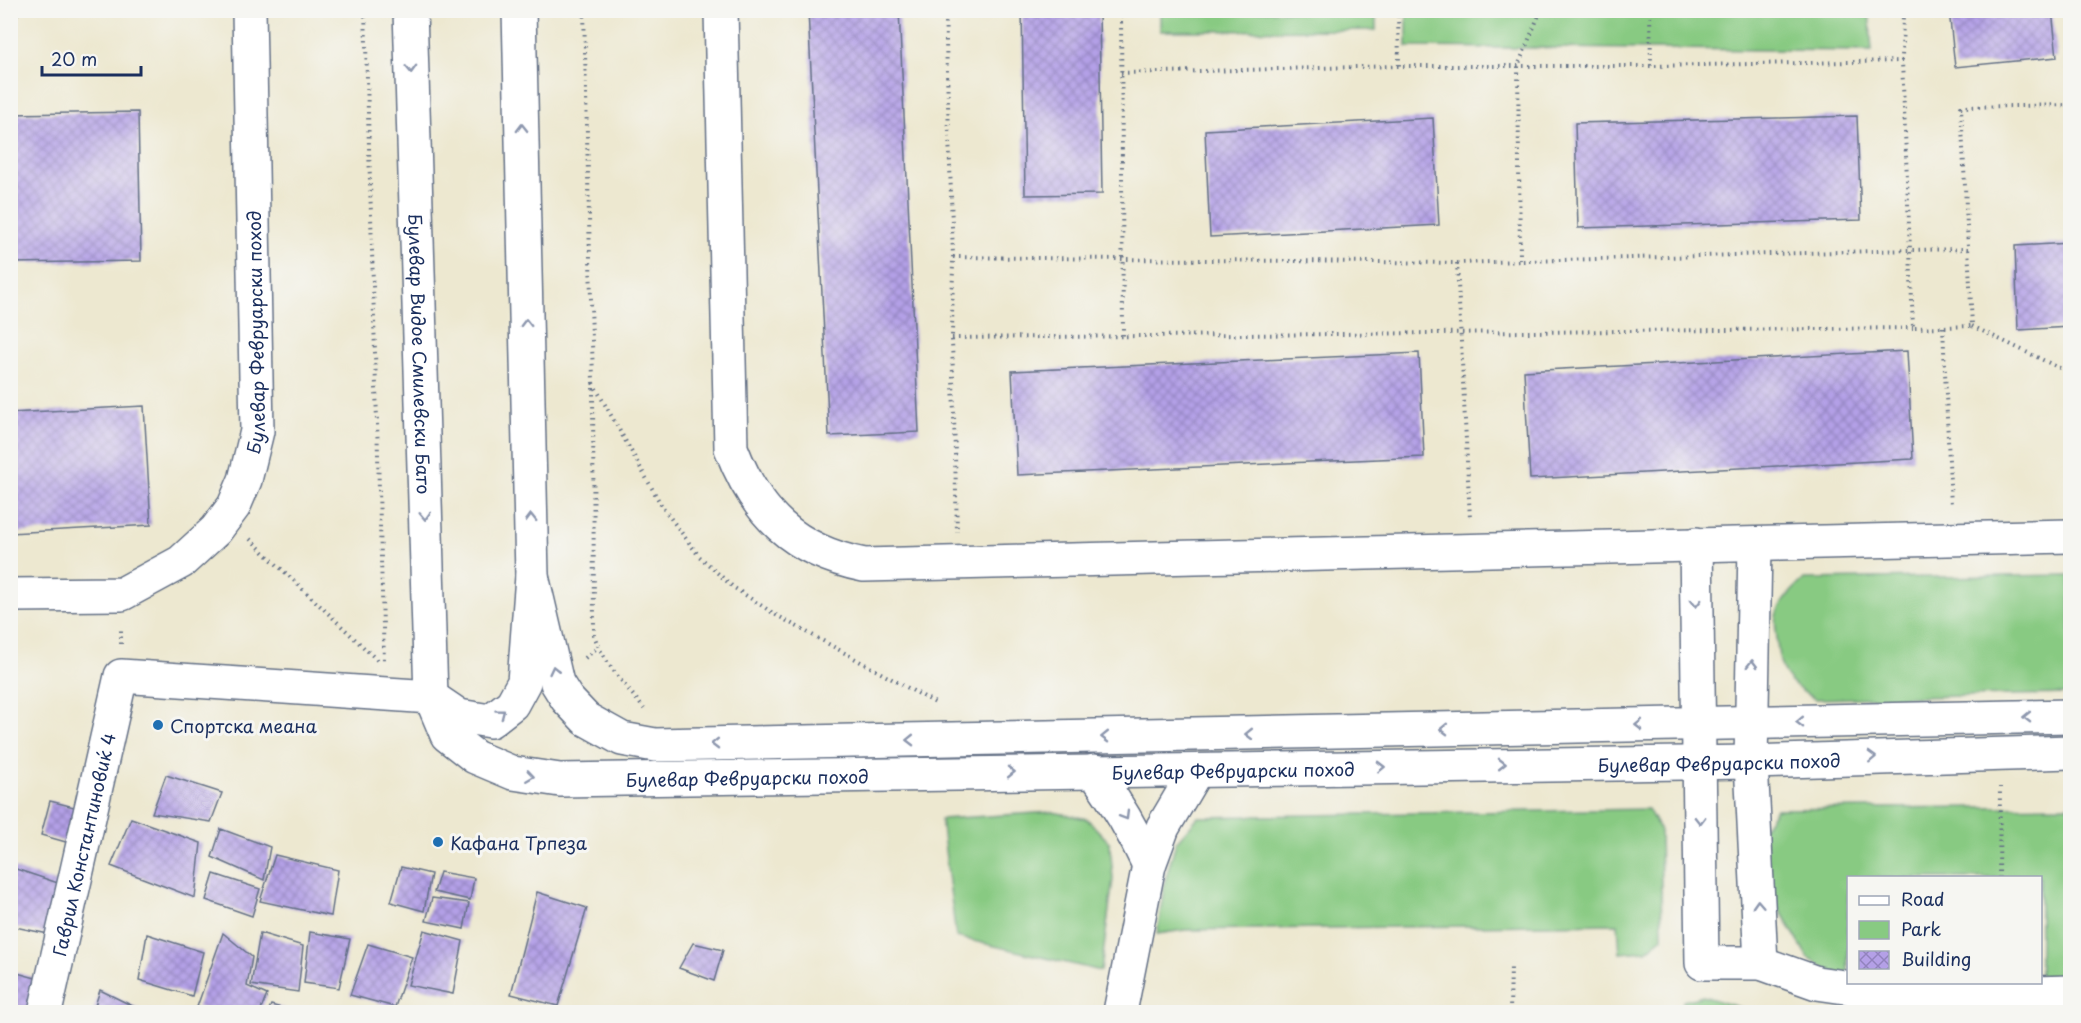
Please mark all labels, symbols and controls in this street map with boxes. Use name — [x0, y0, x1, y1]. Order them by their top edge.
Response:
scale bar — [42, 39, 141, 77]
text: 20 m — [51, 45, 97, 72]
one-way arrow — [405, 64, 418, 73]
one-way arrow — [516, 123, 528, 132]
street label: Булевар Февруарски поход — [238, 210, 271, 456]
street label: Булевар Видое Смилевски Бато — [403, 213, 438, 495]
one-way arrow — [520, 318, 533, 327]
one-way arrow — [418, 511, 431, 520]
one-way arrow — [524, 513, 537, 522]
one-way arrow — [1690, 598, 1702, 607]
one-way arrow — [1746, 660, 1758, 669]
one-way arrow — [549, 665, 562, 675]
one-way arrow — [495, 709, 506, 720]
one-way arrow — [2023, 710, 2032, 723]
place label: Спортска меана — [170, 712, 318, 739]
one-way arrow — [1795, 715, 1804, 728]
marker: Спортска меана — [151, 718, 165, 732]
one-way arrow — [1635, 719, 1644, 731]
one-way arrow — [1440, 723, 1449, 736]
one-way arrow — [1245, 728, 1254, 740]
street label: Гаврил Константиновиќ 4 — [45, 730, 121, 959]
one-way arrow — [1101, 731, 1110, 743]
one-way arrow — [906, 734, 915, 746]
one-way arrow — [711, 738, 720, 750]
street label: Булевар Февруарски поход — [1597, 746, 1841, 778]
one-way arrow — [1867, 751, 1876, 764]
street label: Булевар Февруарски поход — [1111, 754, 1355, 785]
one-way arrow — [1497, 758, 1506, 771]
one-way arrow — [1376, 761, 1385, 773]
street label: Булевар Февруарски поход — [625, 762, 869, 793]
one-way arrow — [1007, 766, 1016, 778]
one-way arrow — [526, 769, 535, 781]
one-way arrow — [1117, 810, 1129, 820]
one-way arrow — [1693, 815, 1706, 824]
place label: Кафана Трпеза — [450, 829, 588, 856]
marker: Кафана Трпеза — [431, 835, 445, 849]
legend — [1847, 876, 2042, 984]
text: Road — [1901, 885, 1945, 912]
one-way arrow — [1751, 900, 1764, 909]
text: Park — [1901, 915, 1941, 942]
text: Building — [1901, 945, 1971, 972]

